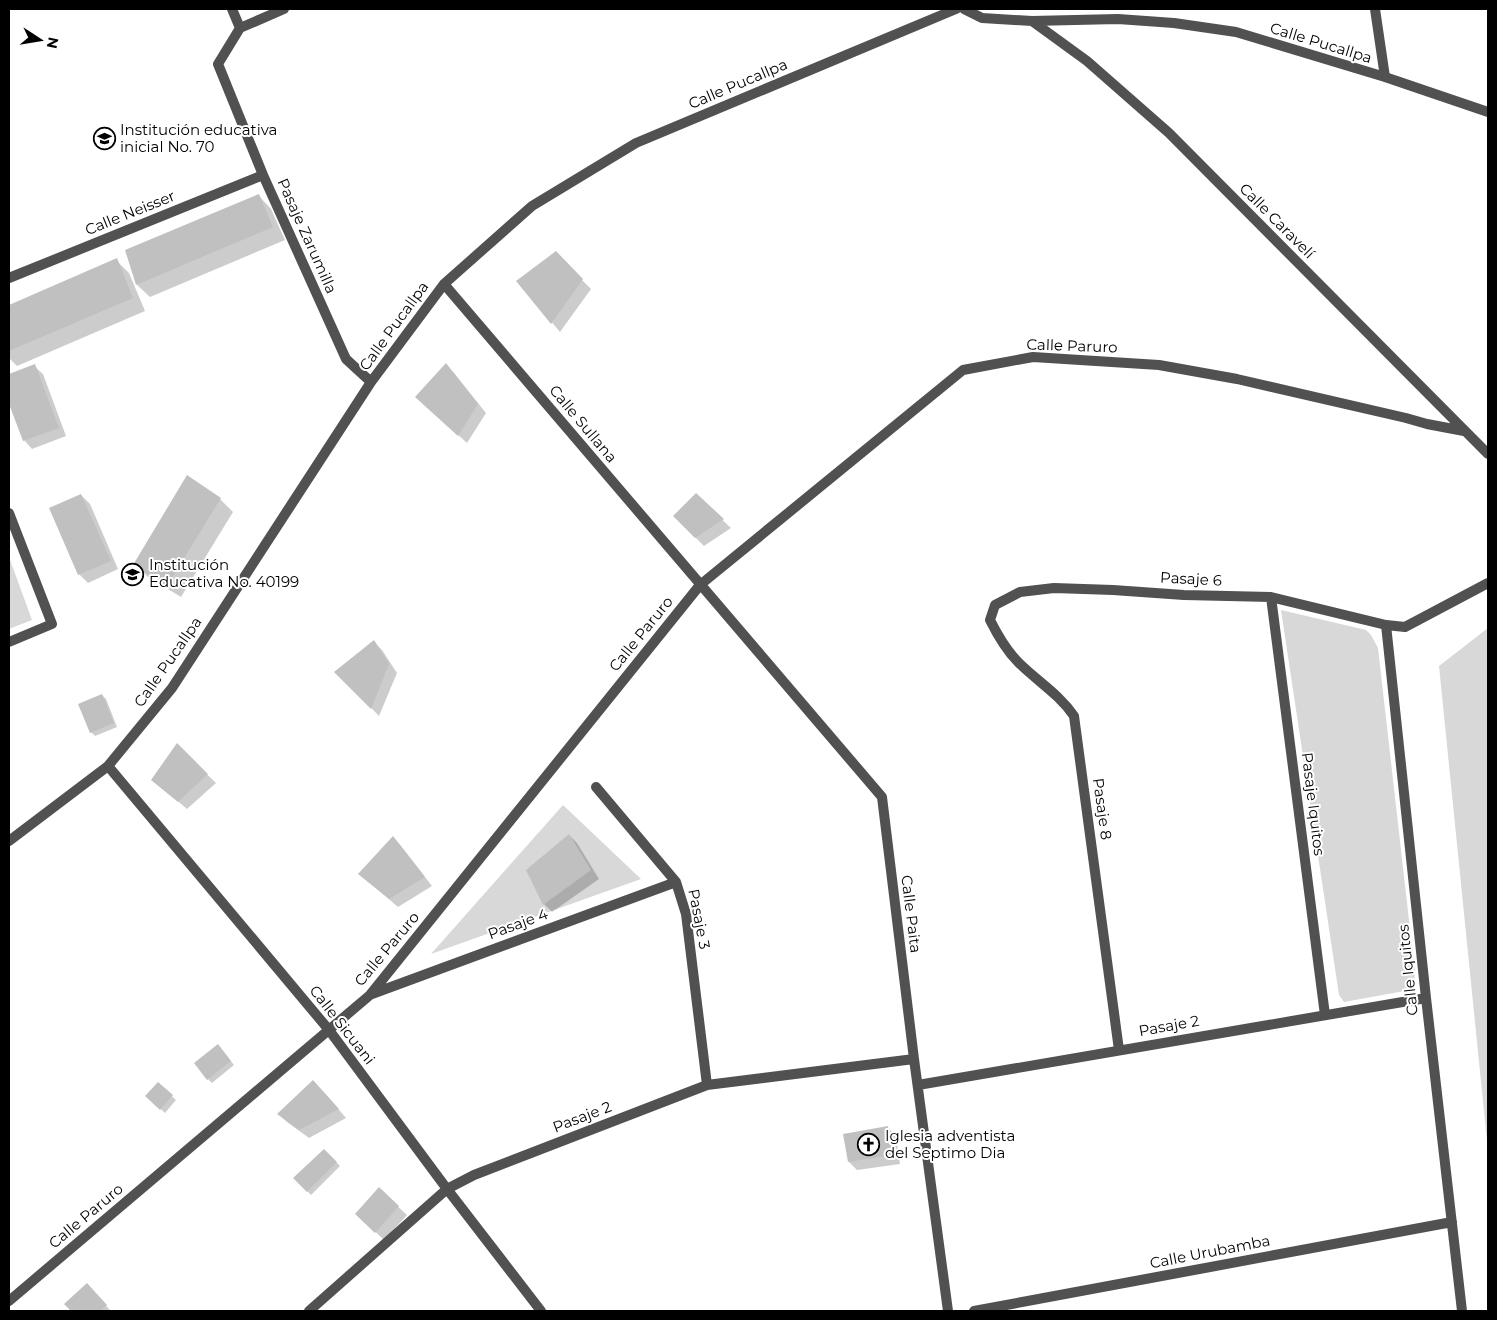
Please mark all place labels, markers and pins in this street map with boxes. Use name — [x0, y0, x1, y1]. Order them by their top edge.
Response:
place label: Institución educativa inicial No. 70 — [120, 120, 277, 156]
school or university icon: Institución educativa inicial No. 70 — [92, 127, 116, 151]
place label: Institución Educativa No. 40199 — [149, 555, 299, 591]
school or university icon: Institución Educativa No. 40199 — [121, 562, 145, 586]
place label: Iglesia adventista del Septimo Dia — [885, 1126, 1015, 1162]
church icon: Iglesia adventista del Septimo Dia — [857, 1133, 881, 1157]

